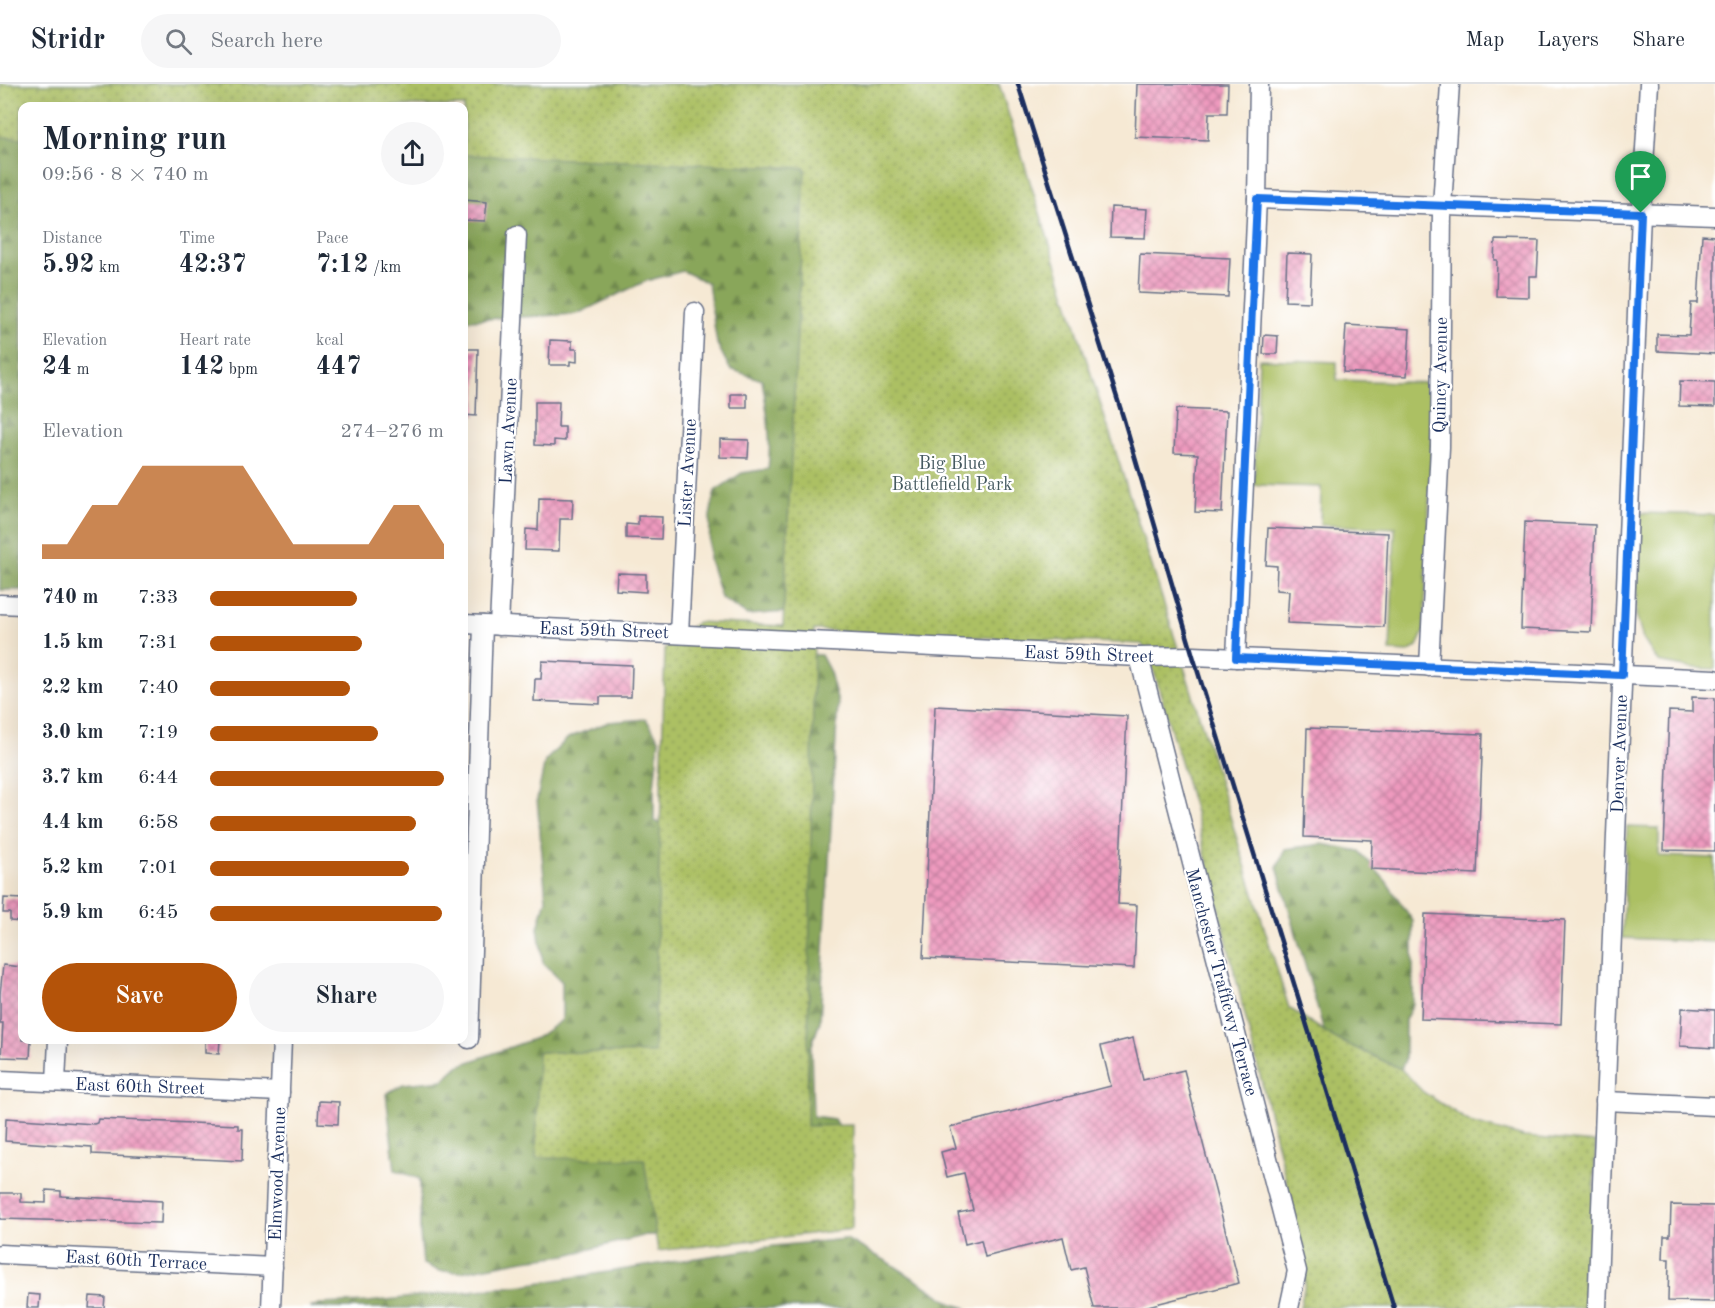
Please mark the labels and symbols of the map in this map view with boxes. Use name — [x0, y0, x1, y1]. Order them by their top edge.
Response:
pin — [1615, 151, 1666, 213]
street label: Quincy Avenue — [1431, 317, 1451, 433]
street label: Lawn Avenue — [497, 377, 521, 485]
street label: Lister Avenue — [676, 418, 700, 528]
park label: Big Blue Battlefield Park — [891, 455, 1013, 494]
street label: East 59th Street — [539, 620, 669, 642]
street label: East 59th Street — [1024, 644, 1154, 666]
street label: Denver Avenue — [1609, 694, 1631, 814]
street label: Manchester Trafficwy Terrace — [1182, 866, 1260, 1098]
street label: East 60th Street — [75, 1076, 205, 1098]
street label: Elmwood Avenue — [267, 1107, 289, 1241]
street label: East 60th Terrace — [64, 1248, 207, 1274]

